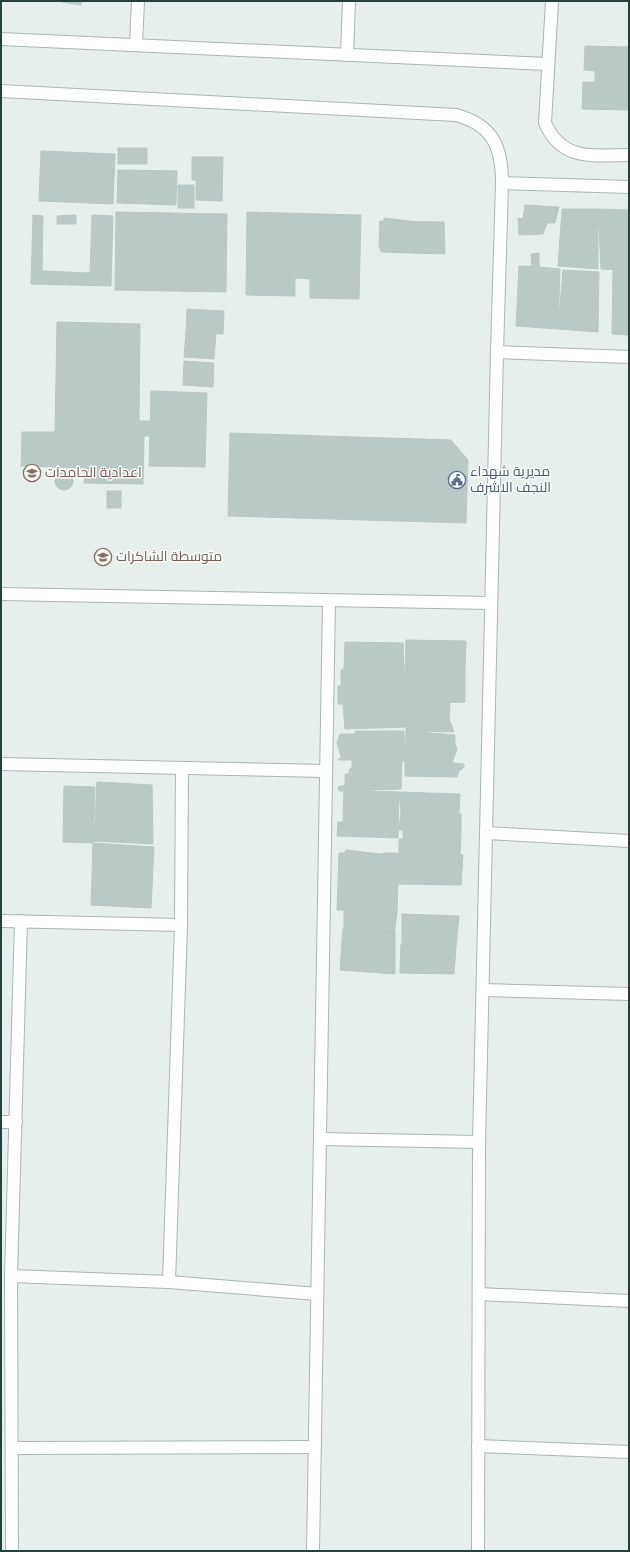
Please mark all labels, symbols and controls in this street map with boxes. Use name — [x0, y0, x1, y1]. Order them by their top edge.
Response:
school or university icon: اعدادية الحامدات — [22, 463, 42, 483]
place label: مديرية شهداء النجف الاشرف — [470, 464, 551, 497]
place label: اعدادية الحامدات — [45, 465, 142, 482]
public building icon: مديرية شهداء النجف الاشرف — [447, 470, 467, 490]
school or university icon: متوسطة الشاكرات — [93, 547, 113, 567]
place label: متوسطة الشاكرات — [116, 549, 222, 566]

